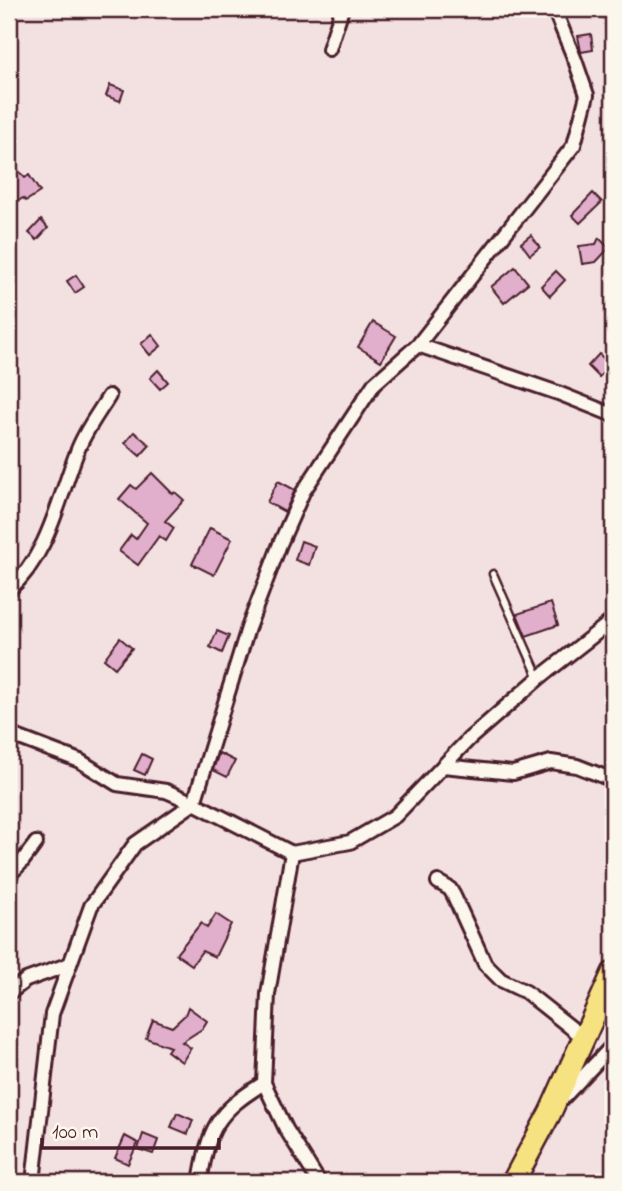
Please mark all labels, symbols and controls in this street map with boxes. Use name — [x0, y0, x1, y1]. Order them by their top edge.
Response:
scale bar — [42, 1107, 219, 1151]
text: 100 m — [52, 1118, 98, 1148]

